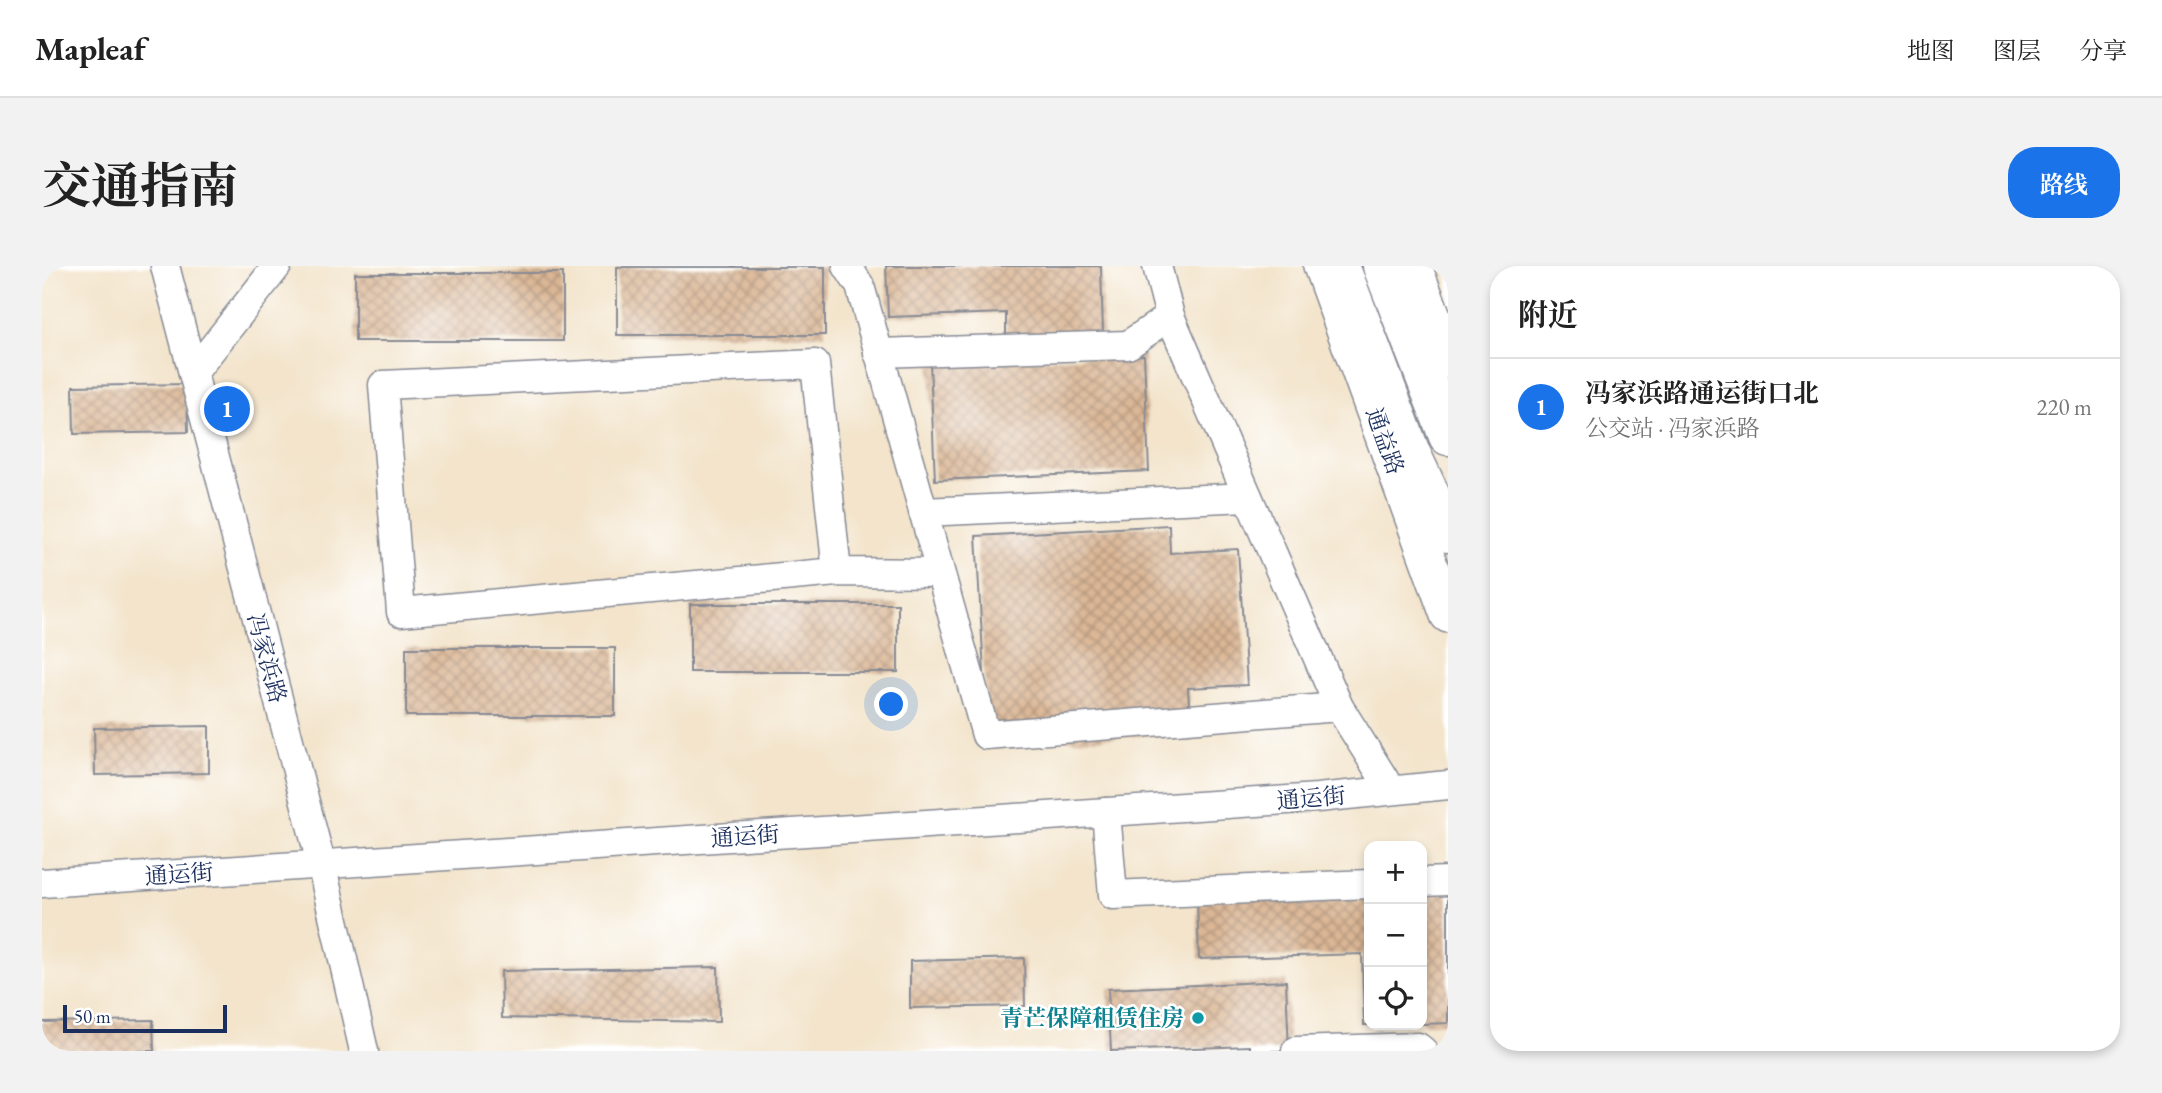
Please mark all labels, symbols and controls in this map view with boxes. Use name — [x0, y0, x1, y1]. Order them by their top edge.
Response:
text: Mapleaf — [35, 27, 146, 70]
text: 地图 — [1907, 35, 1955, 66]
text: 图层 — [1993, 35, 2041, 66]
text: 分享 — [2079, 35, 2127, 66]
button: 路线 — [2008, 147, 2120, 218]
text: 交通指南 — [42, 154, 238, 218]
text: 附近 — [1518, 295, 1578, 334]
text: 冯家浜路通运街口北 — [1585, 376, 1819, 410]
pin: 1 — [204, 383, 250, 435]
text: 1 — [1535, 392, 1547, 422]
text: 220 m — [2036, 392, 2092, 422]
street label: 通益路 — [1359, 403, 1411, 479]
text: 公交站 · 冯家浜路 — [1585, 413, 1760, 443]
street label: 冯家浜路 — [241, 610, 293, 706]
your location — [874, 687, 908, 721]
street label: 通运街 — [1275, 780, 1347, 816]
street label: 通运街 — [710, 819, 780, 853]
map controls — [1364, 841, 1427, 1030]
button: + — [1364, 841, 1427, 904]
street label: 通运街 — [144, 857, 214, 891]
button: − — [1364, 904, 1427, 967]
button: locate — [1364, 967, 1427, 1030]
scale bar — [63, 1002, 228, 1034]
place label: 青芒保障租赁住房 — [1000, 1003, 1184, 1033]
text: 50 m — [74, 1004, 111, 1029]
marker: 青芒保障租赁住房 — [1190, 1010, 1206, 1026]

